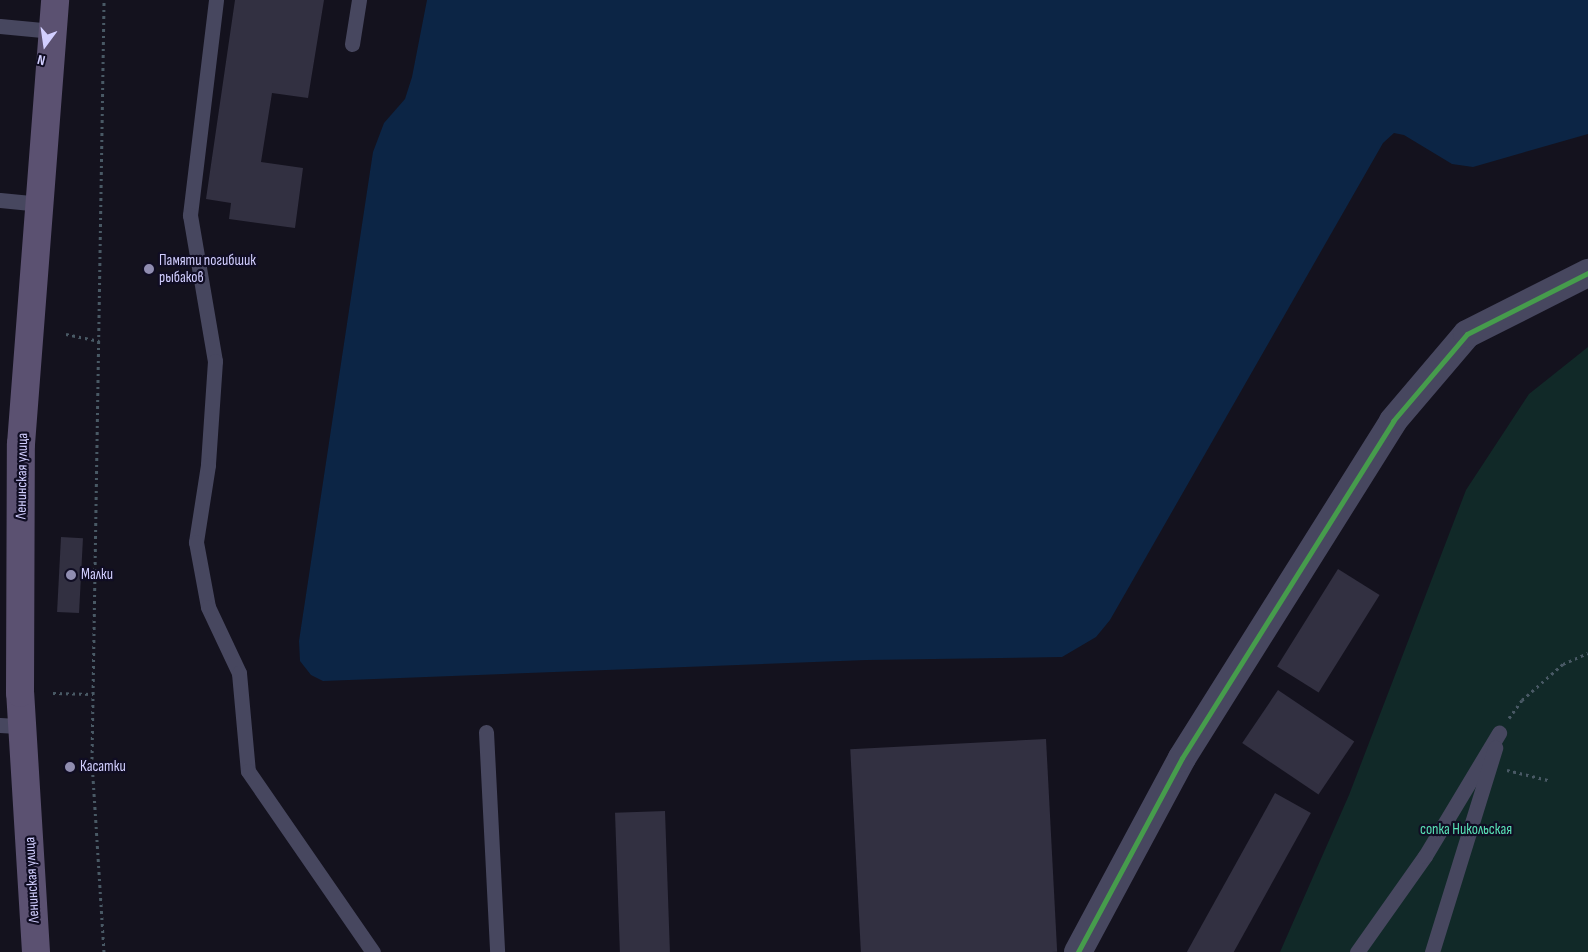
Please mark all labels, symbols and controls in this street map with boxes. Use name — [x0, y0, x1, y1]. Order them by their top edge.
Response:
north arrow — [20, 20, 70, 70]
text: N — [36, 51, 47, 69]
place label: Памяти погибшик рыбаков — [159, 251, 256, 286]
marker: Памяти погибшик рыбаков — [143, 263, 155, 275]
street label: Ленинская улица — [12, 433, 32, 519]
place label: Малки — [81, 566, 113, 584]
marker: Малки — [65, 569, 77, 581]
place label: Касатки — [80, 758, 126, 776]
marker: Касатки — [64, 761, 76, 773]
park label: сопка Никольская — [1420, 821, 1512, 839]
street label: Ленинская улица — [21, 836, 43, 924]

